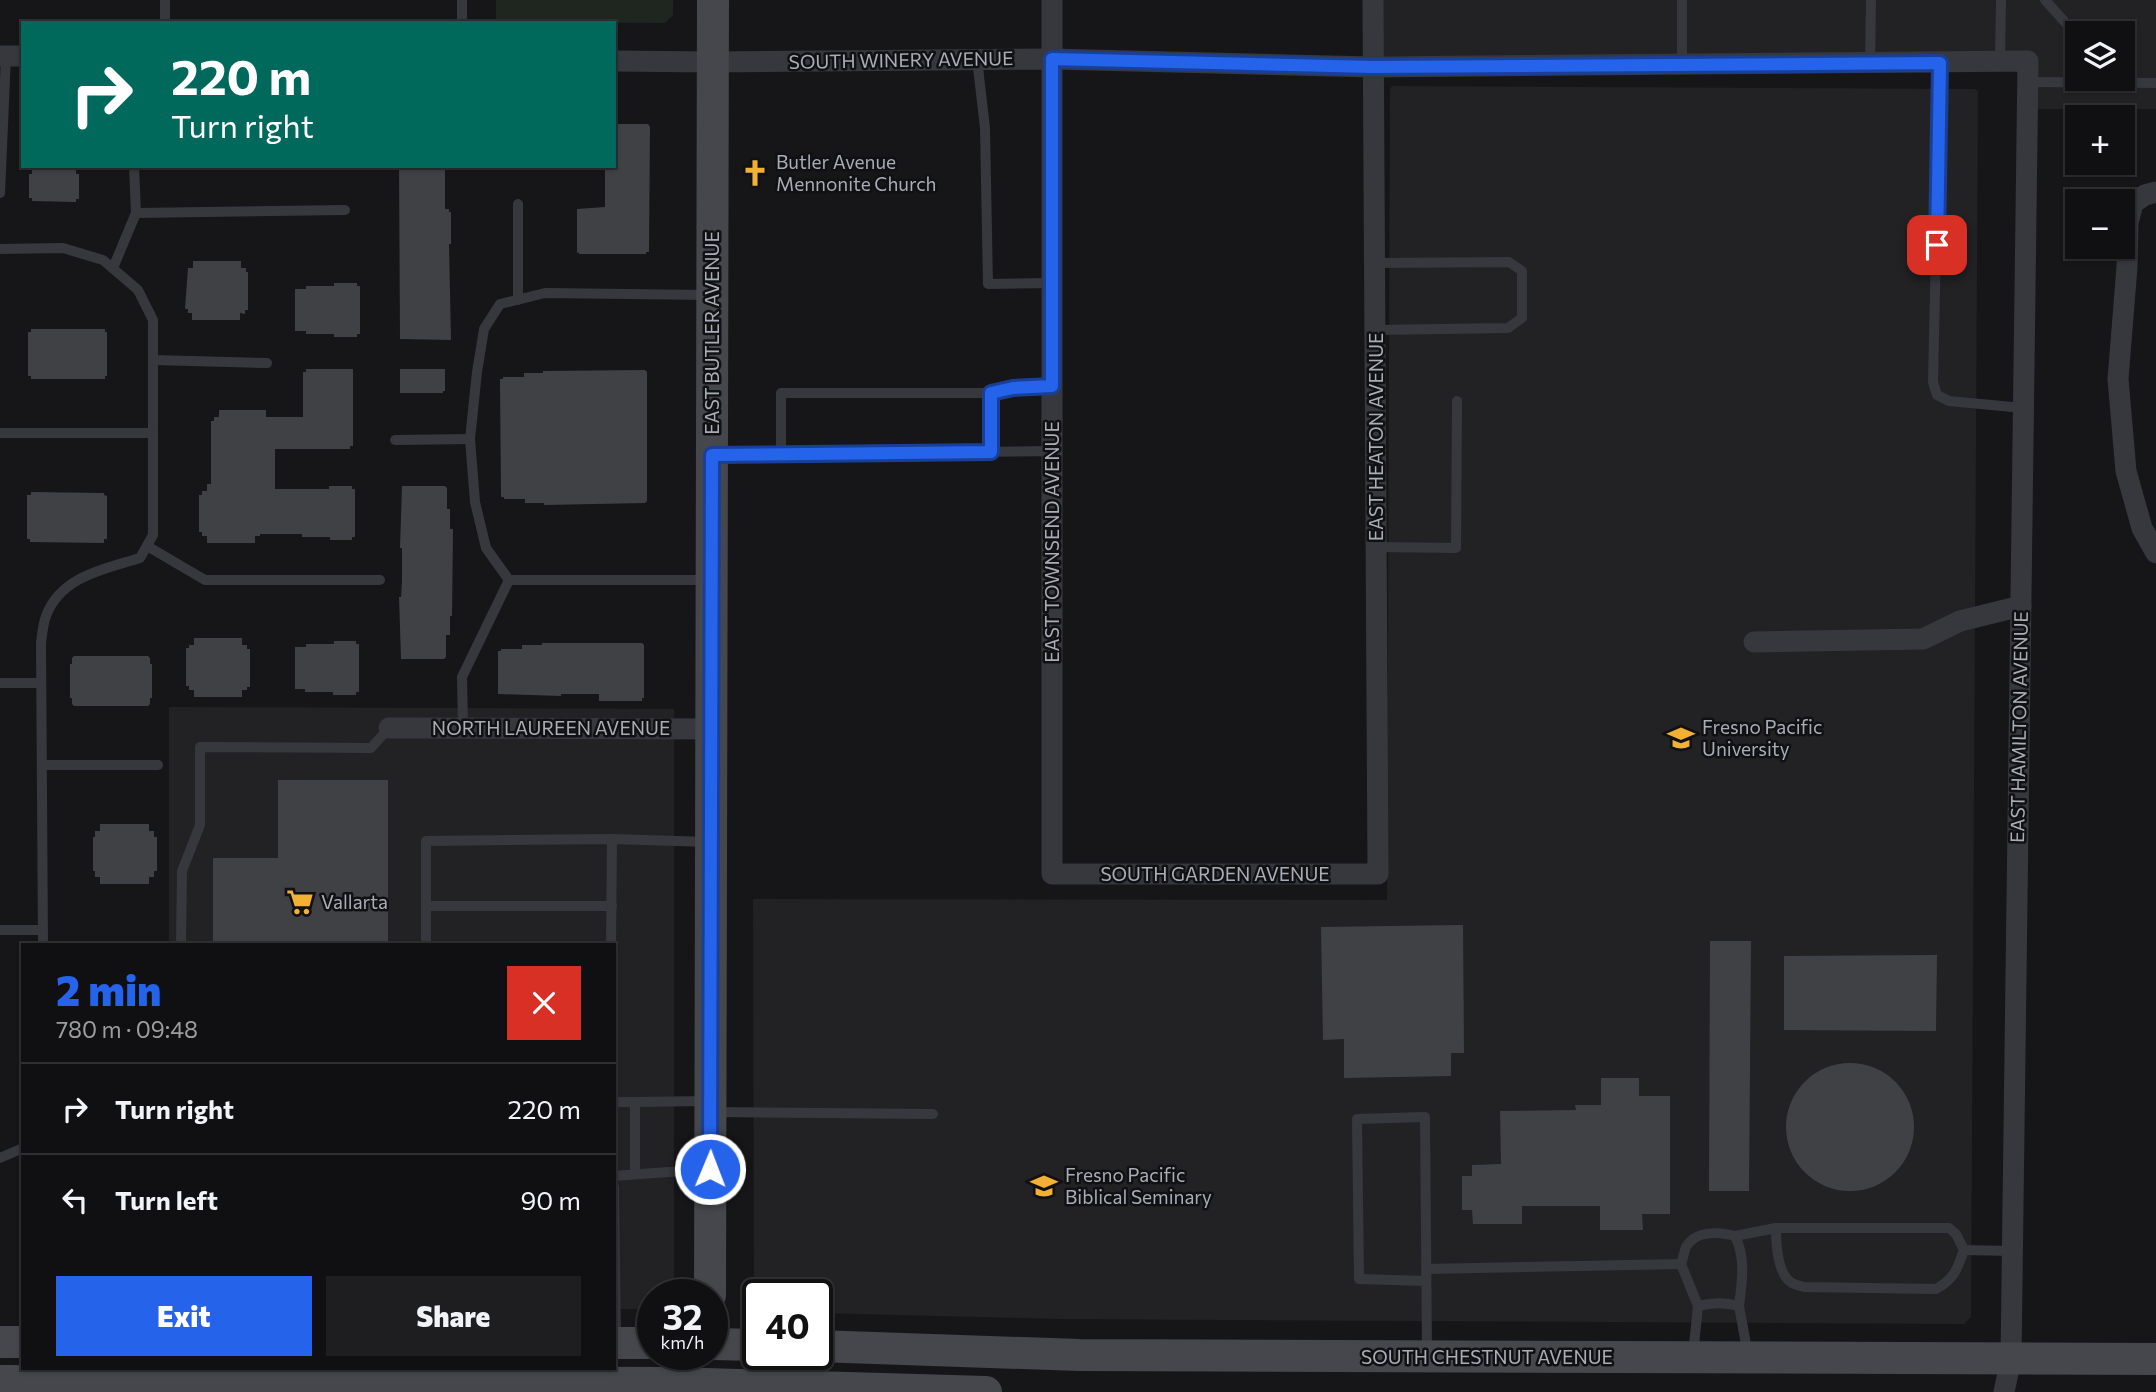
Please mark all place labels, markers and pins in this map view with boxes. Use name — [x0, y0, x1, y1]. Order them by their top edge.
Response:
place label: Butler Avenue Mennonite Church — [776, 150, 936, 195]
church icon: Butler Avenue Mennonite Church — [740, 158, 770, 188]
pin — [1907, 215, 1967, 275]
place label: Fresno Pacific University — [1702, 715, 1822, 760]
school or university icon: Fresno Pacific University — [1666, 723, 1696, 753]
supermarket icon: Vallarta — [285, 887, 315, 917]
place label: Vallarta — [321, 890, 388, 913]
place label: Fresno Pacific Biblical Seminary — [1065, 1163, 1212, 1208]
school or university icon: Fresno Pacific Biblical Seminary — [1029, 1171, 1059, 1201]

